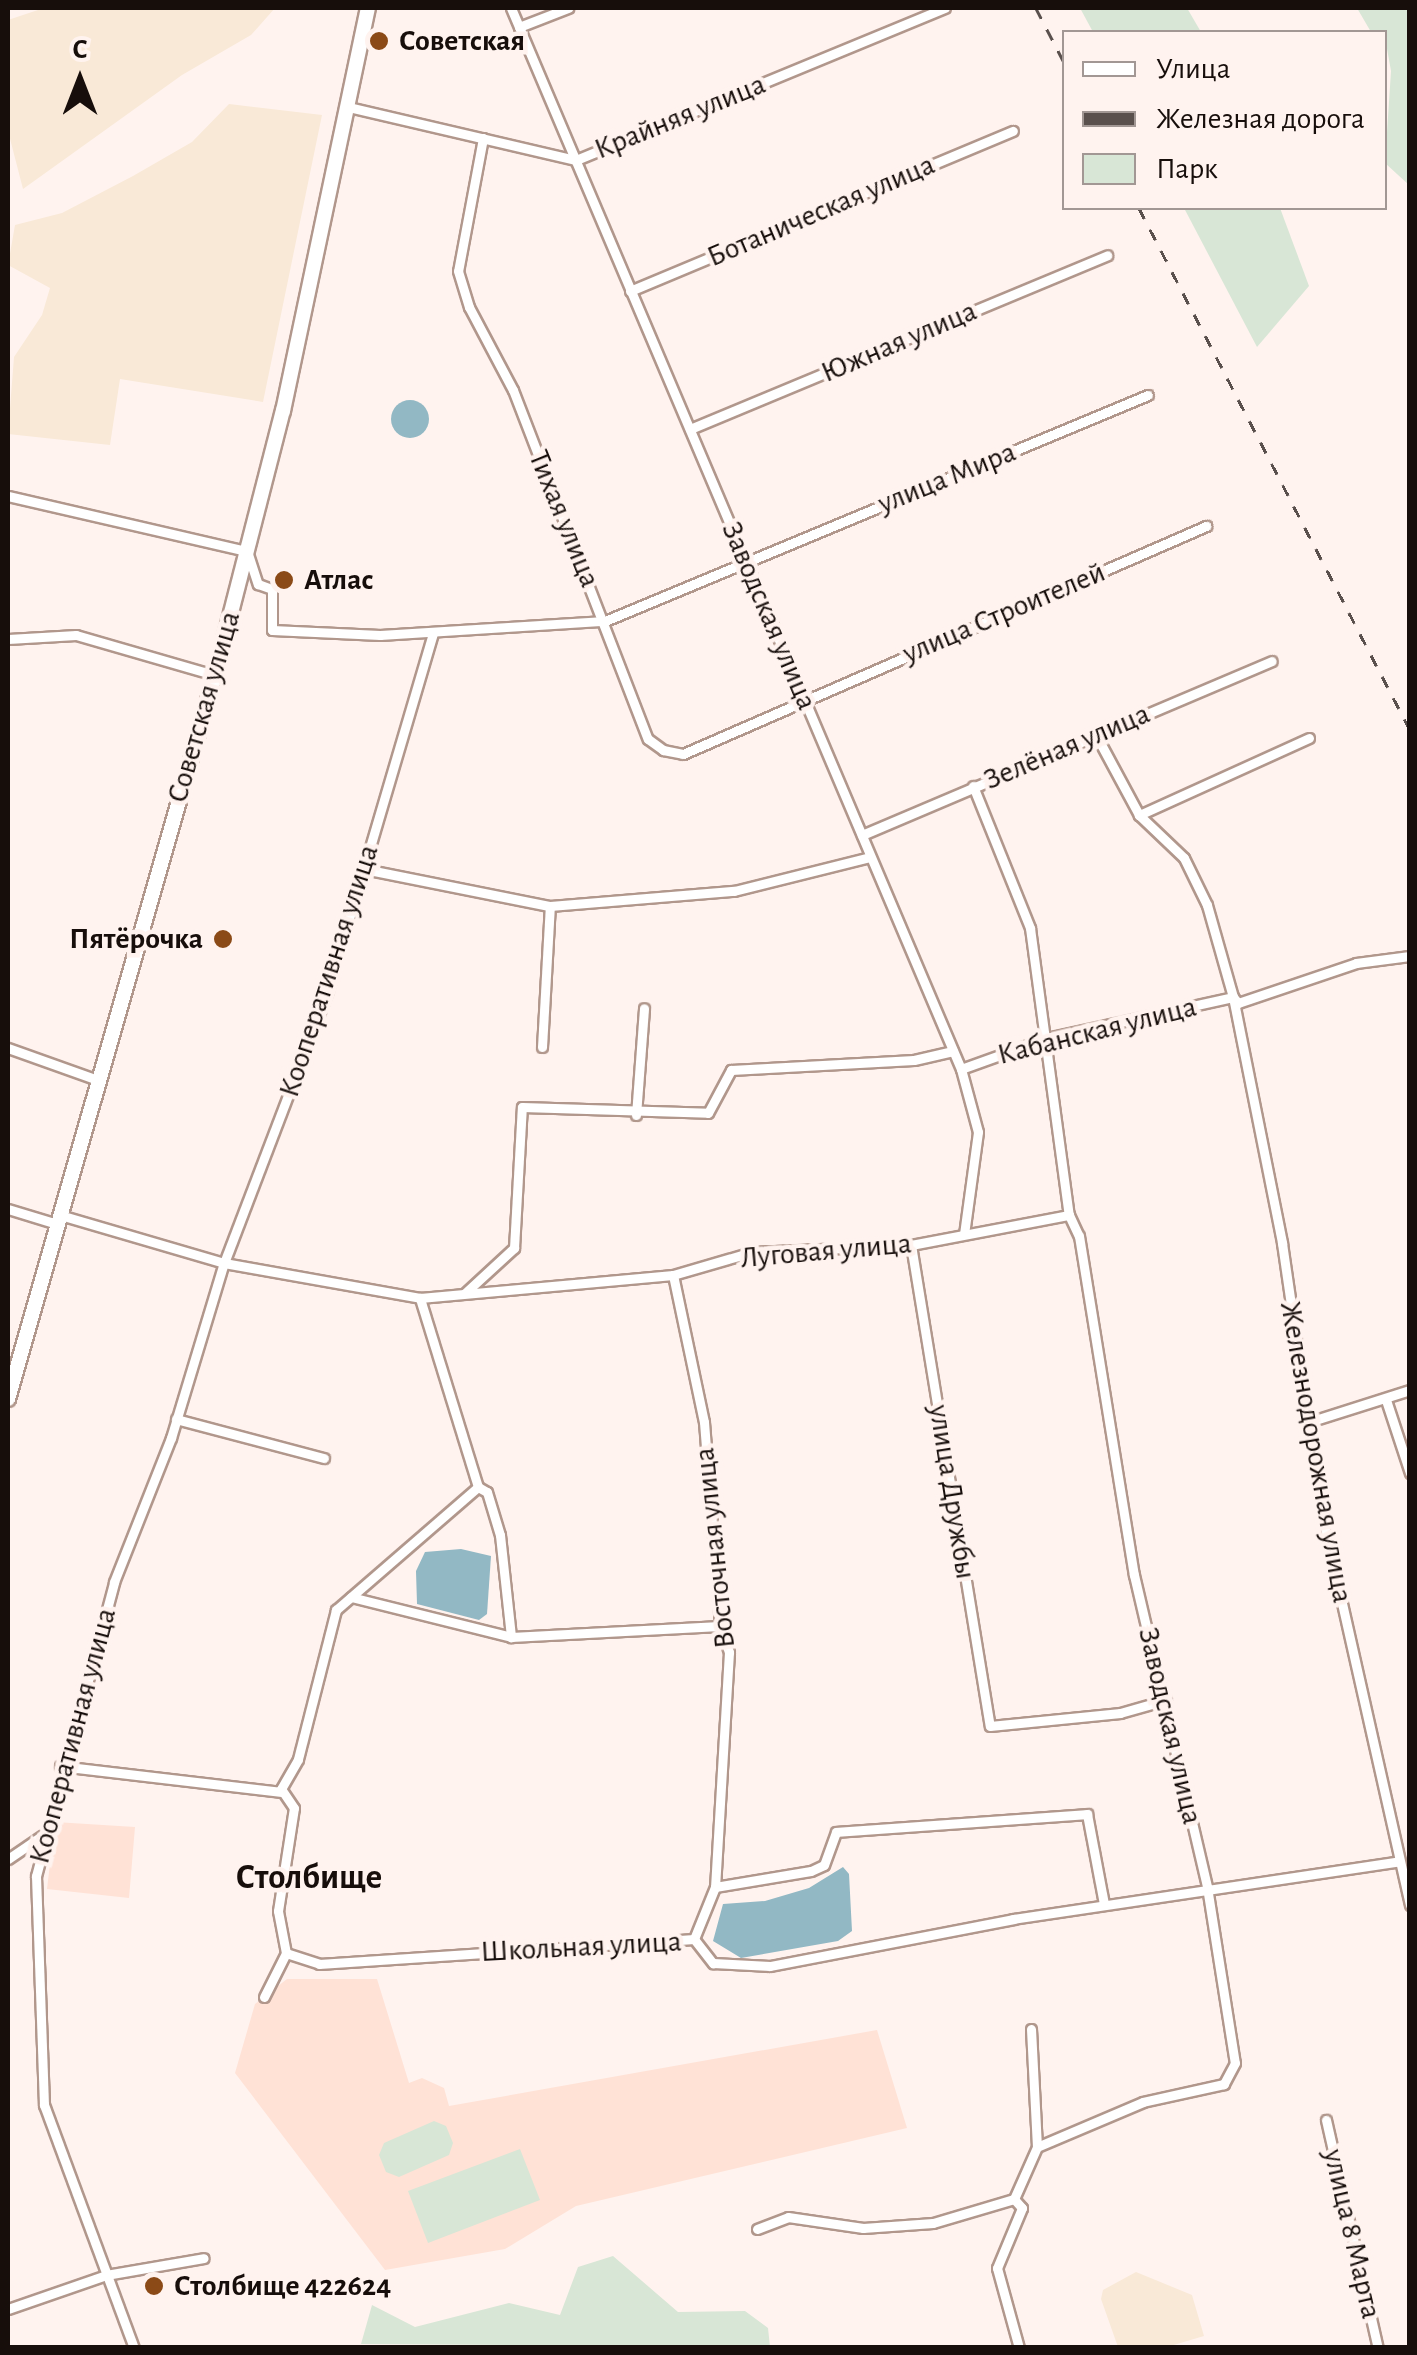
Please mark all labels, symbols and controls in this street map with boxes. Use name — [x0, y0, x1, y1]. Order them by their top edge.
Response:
place label: Советская — [399, 23, 525, 59]
north arrow — [30, 30, 130, 130]
marker: Советская — [368, 30, 390, 52]
legend — [1062, 30, 1387, 210]
text: С — [72, 36, 88, 64]
text: Улица — [1156, 54, 1231, 84]
street label: Крайняя улица — [589, 66, 771, 168]
text: Железная дорога — [1156, 104, 1365, 134]
street label: Ботаническая улица — [702, 147, 940, 275]
text: Парк — [1156, 154, 1218, 184]
street label: Южная улица — [816, 293, 982, 391]
street label: улица Мира — [873, 434, 1021, 522]
street label: Тихая улица — [520, 445, 608, 593]
street label: Заводская улица — [713, 517, 825, 715]
street label: улица Строителей — [897, 554, 1111, 672]
place label: Атлас — [304, 562, 373, 598]
marker: Атлас — [273, 569, 295, 591]
street label: Советская улица — [159, 607, 249, 807]
street label: Зелёная улица — [979, 696, 1155, 798]
street label: Кооперативная улица — [271, 840, 387, 1102]
place label: Пятёрочка — [69, 921, 203, 957]
marker: Пятёрочка — [212, 928, 234, 950]
street label: Кабанская улица — [994, 989, 1200, 1073]
street label: Луговая улица — [739, 1226, 913, 1276]
street label: Железнодорожная улица — [1272, 1298, 1360, 1606]
street label: улица Дружбы — [920, 1402, 984, 1582]
street label: Восточная улица — [687, 1446, 743, 1650]
street label: Кооперативная улица — [22, 1604, 124, 1868]
street label: Заводская улица — [1130, 1624, 1210, 1828]
district label: Столбище — [236, 1857, 382, 1899]
street label: Школьная улица — [480, 1924, 682, 1970]
street label: улица 8 Марта — [1315, 2146, 1389, 2322]
place label: Столбище 422624 — [174, 2268, 391, 2304]
marker: Столбище 422624 — [143, 2275, 165, 2297]

